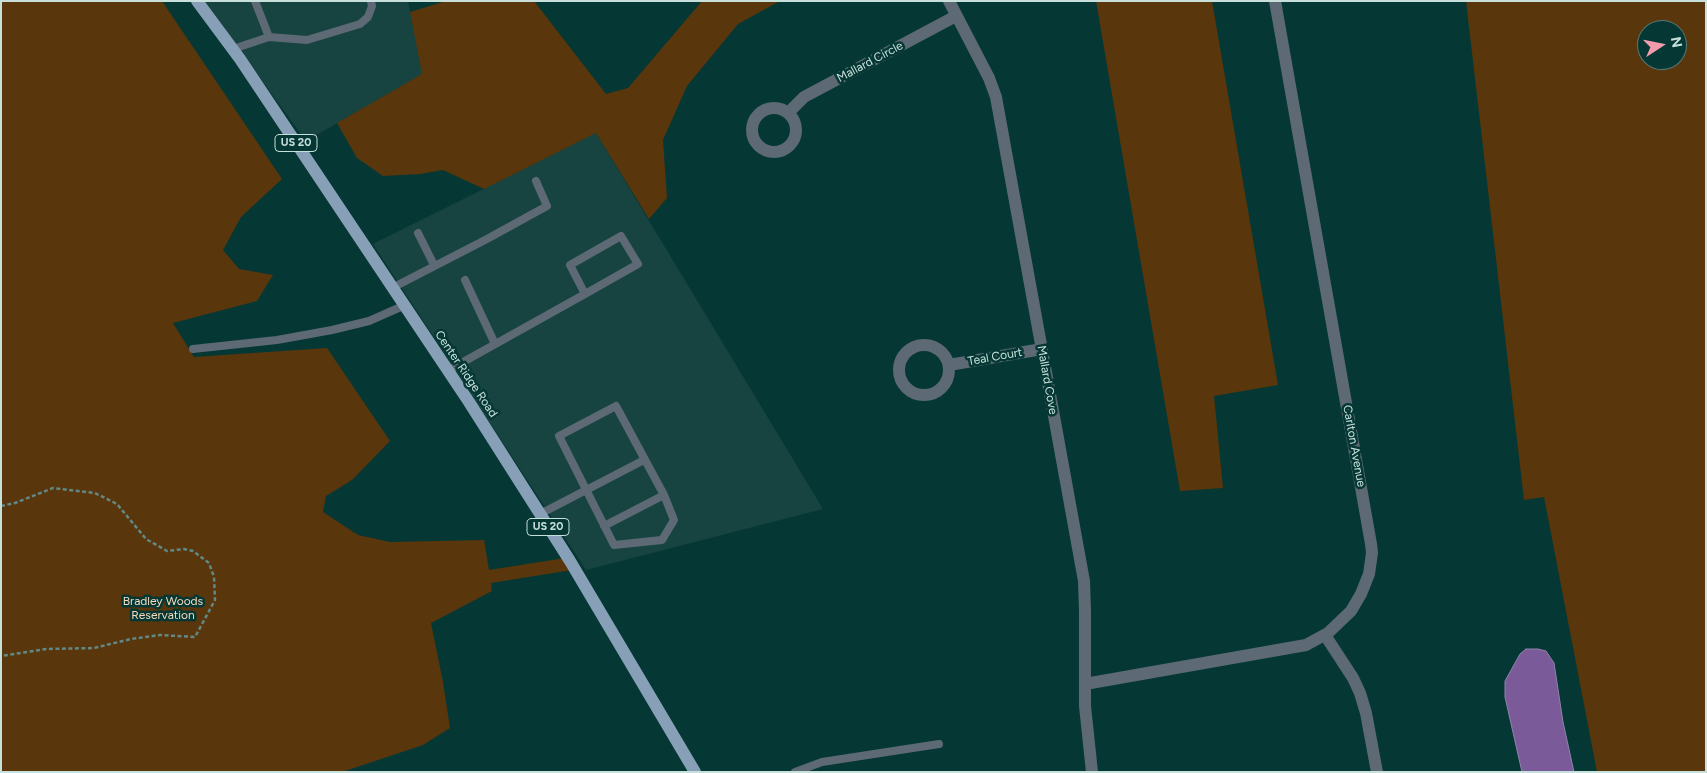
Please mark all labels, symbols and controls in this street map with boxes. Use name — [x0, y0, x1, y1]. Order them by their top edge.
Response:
north arrow — [1637, 20, 1687, 70]
text: N — [1667, 35, 1686, 49]
street label: Mallard Circle — [834, 39, 906, 85]
road number: US 20 — [275, 134, 317, 152]
street label: Center Ridge Road — [432, 328, 500, 420]
street label: Mallard Cove — [1034, 344, 1060, 416]
street label: Teal Court — [967, 345, 1023, 369]
street label: Carlton Avenue — [1340, 404, 1368, 488]
road number: US 20 — [527, 518, 569, 536]
park label: Bradley Woods Reservation — [123, 594, 203, 622]

